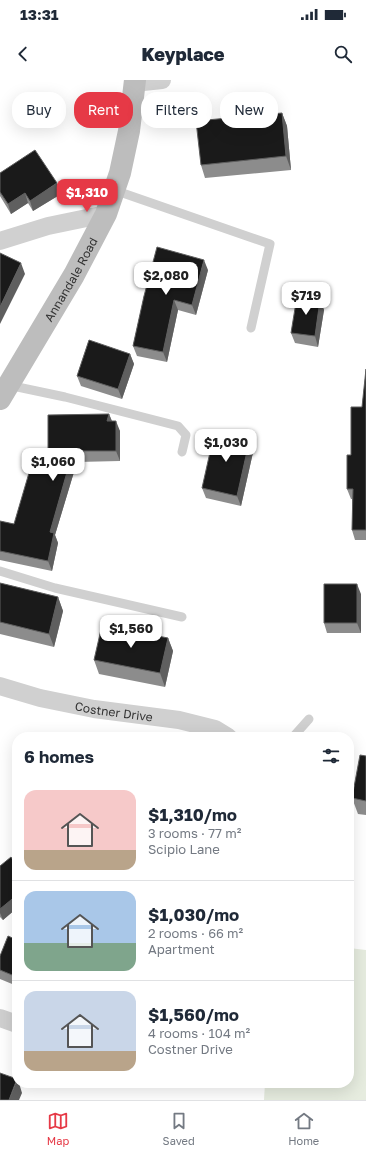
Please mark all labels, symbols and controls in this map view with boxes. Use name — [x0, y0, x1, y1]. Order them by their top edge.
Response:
text: 13:31 — [20, 5, 59, 23]
icon: back — [12, 43, 34, 65]
text: Keyplace — [141, 43, 225, 65]
icon: search — [332, 43, 354, 65]
chip: Buy — [12, 92, 66, 128]
chip: Rent — [74, 92, 133, 128]
chip: Filters — [141, 92, 212, 128]
chip: New — [220, 92, 278, 128]
pin: $1,310 — [54, 179, 120, 213]
text: $1,310 — [66, 184, 108, 200]
street label: Annandale Road — [41, 235, 100, 324]
pin: $2,080 — [133, 262, 199, 296]
text: $2,080 — [143, 267, 189, 283]
pin: $719 — [282, 282, 330, 316]
text: $719 — [291, 287, 321, 303]
pin: $1,030 — [193, 429, 259, 463]
text: $1,030 — [204, 434, 248, 450]
pin: $1,060 — [20, 448, 86, 482]
text: $1,060 — [31, 453, 75, 469]
pin: $1,560 — [98, 615, 164, 649]
text: $1,560 — [109, 620, 153, 636]
street label: Costner Drive — [74, 698, 154, 724]
icon: filters — [320, 745, 342, 767]
text: 6 homes — [24, 746, 94, 767]
text: $1,310/mo — [148, 804, 237, 825]
icon: home — [56, 806, 104, 854]
text: 3 rooms · 77 m² — [148, 825, 241, 841]
text: Scipio Lane — [148, 841, 220, 857]
text: $1,030/mo — [148, 904, 239, 925]
icon: home — [56, 907, 104, 955]
text: 2 rooms · 66 m² — [148, 925, 243, 941]
text: Apartment — [148, 941, 215, 957]
text: $1,560/mo — [148, 1004, 239, 1025]
icon: home — [56, 1007, 104, 1055]
text: 4 rooms · 104 m² — [148, 1025, 250, 1041]
text: Costner Drive — [148, 1041, 233, 1057]
tab: Map — [47, 1110, 69, 1147]
tab: Saved — [163, 1110, 195, 1147]
tab: Home — [288, 1110, 319, 1147]

